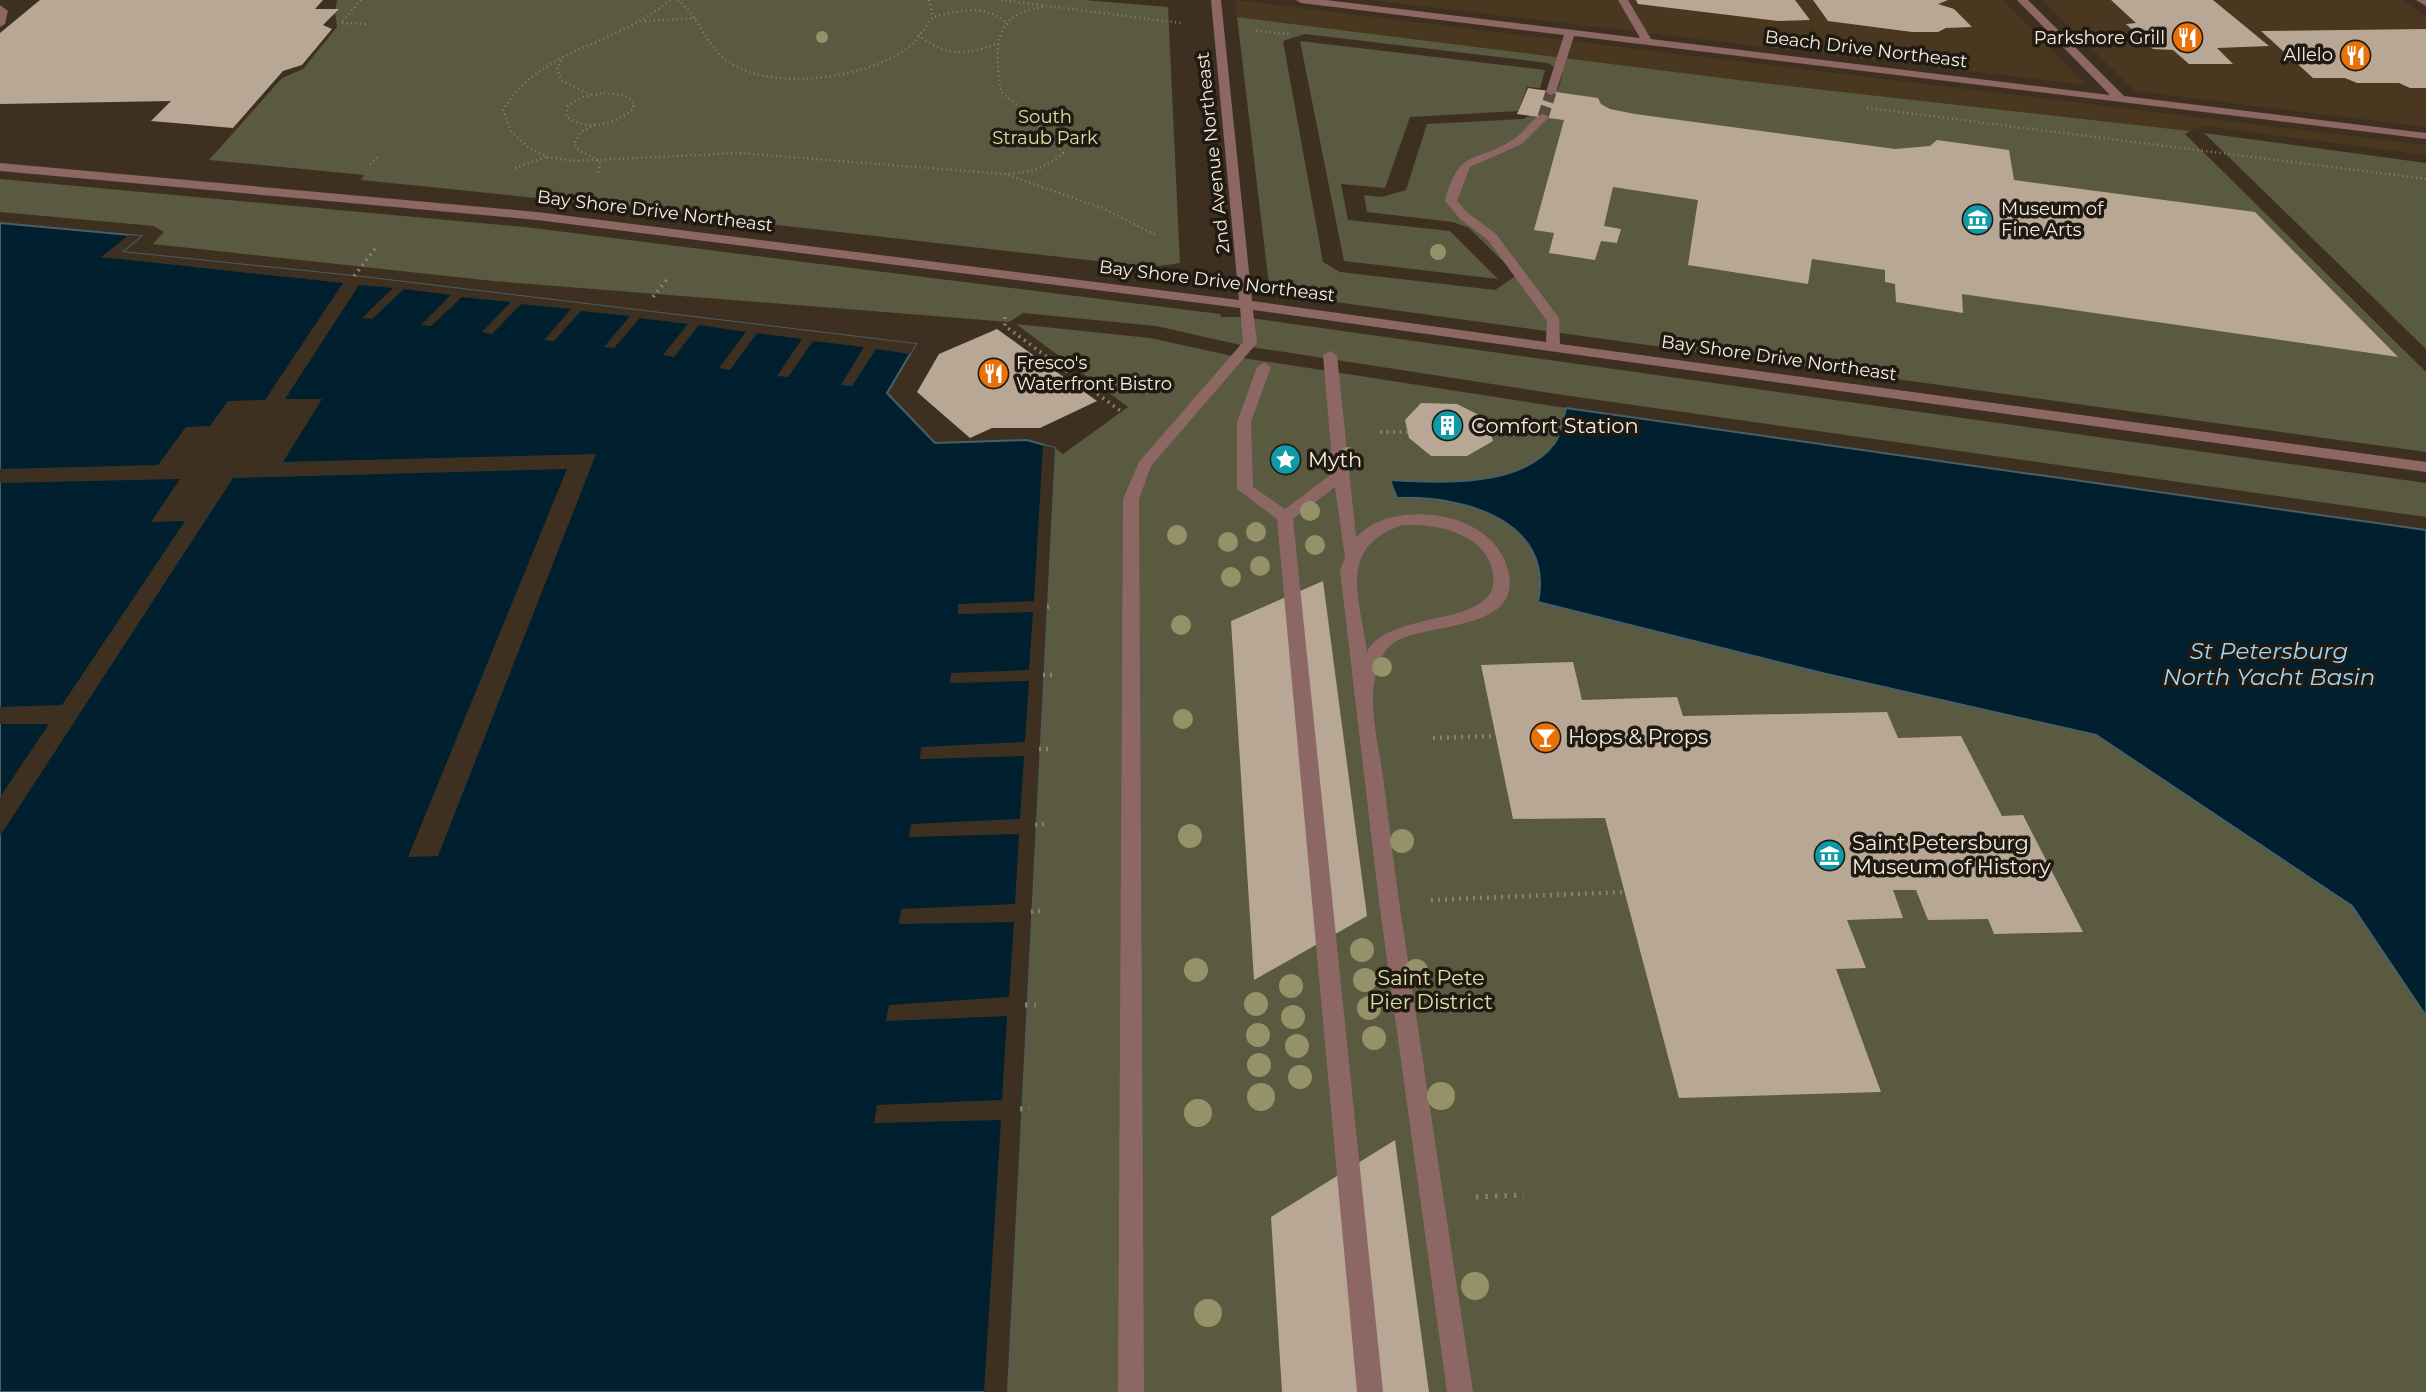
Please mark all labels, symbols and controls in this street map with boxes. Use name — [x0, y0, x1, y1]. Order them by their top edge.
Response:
restaurant icon: Parkshore Grill — [2171, 21, 2205, 55]
street label: Beach Drive Northeast — [1764, 26, 1968, 72]
place label: Parkshore Grill — [2034, 27, 2165, 49]
restaurant icon: Allelo — [2339, 38, 2373, 72]
place label: Allelo — [2283, 44, 2333, 66]
street label: 2nd Avenue Northeast — [1191, 51, 1235, 255]
park label: South Straub Park — [992, 106, 1098, 149]
street label: Bay Shore Drive Northeast — [536, 186, 774, 236]
place label: Museum of Fine Arts — [2001, 198, 2104, 241]
museum icon: Museum of Fine Arts — [1961, 202, 1995, 236]
street label: Bay Shore Drive Northeast — [1098, 256, 1336, 306]
street label: Bay Shore Drive Northeast — [1660, 331, 1898, 385]
place label: Fresco's Waterfront Bistro — [1016, 352, 1172, 395]
restaurant icon: Fresco's Waterfront Bistro — [976, 356, 1010, 390]
building icon: Comfort Station — [1431, 409, 1465, 443]
place label: Comfort Station — [1471, 413, 1639, 438]
place icon: Myth — [1268, 443, 1302, 477]
place label: Myth — [1308, 447, 1362, 472]
water label: St Petersburg North Yacht Basin — [2163, 637, 2375, 691]
bar icon: Hops & Props — [1528, 720, 1562, 754]
place label: Hops & Props — [1568, 724, 1708, 749]
place label: Saint Petersburg Museum of History — [1852, 830, 2051, 879]
museum icon: Saint Petersburg Museum of History — [1812, 838, 1846, 872]
park label: Saint Pete Pier District — [1369, 965, 1493, 1014]

